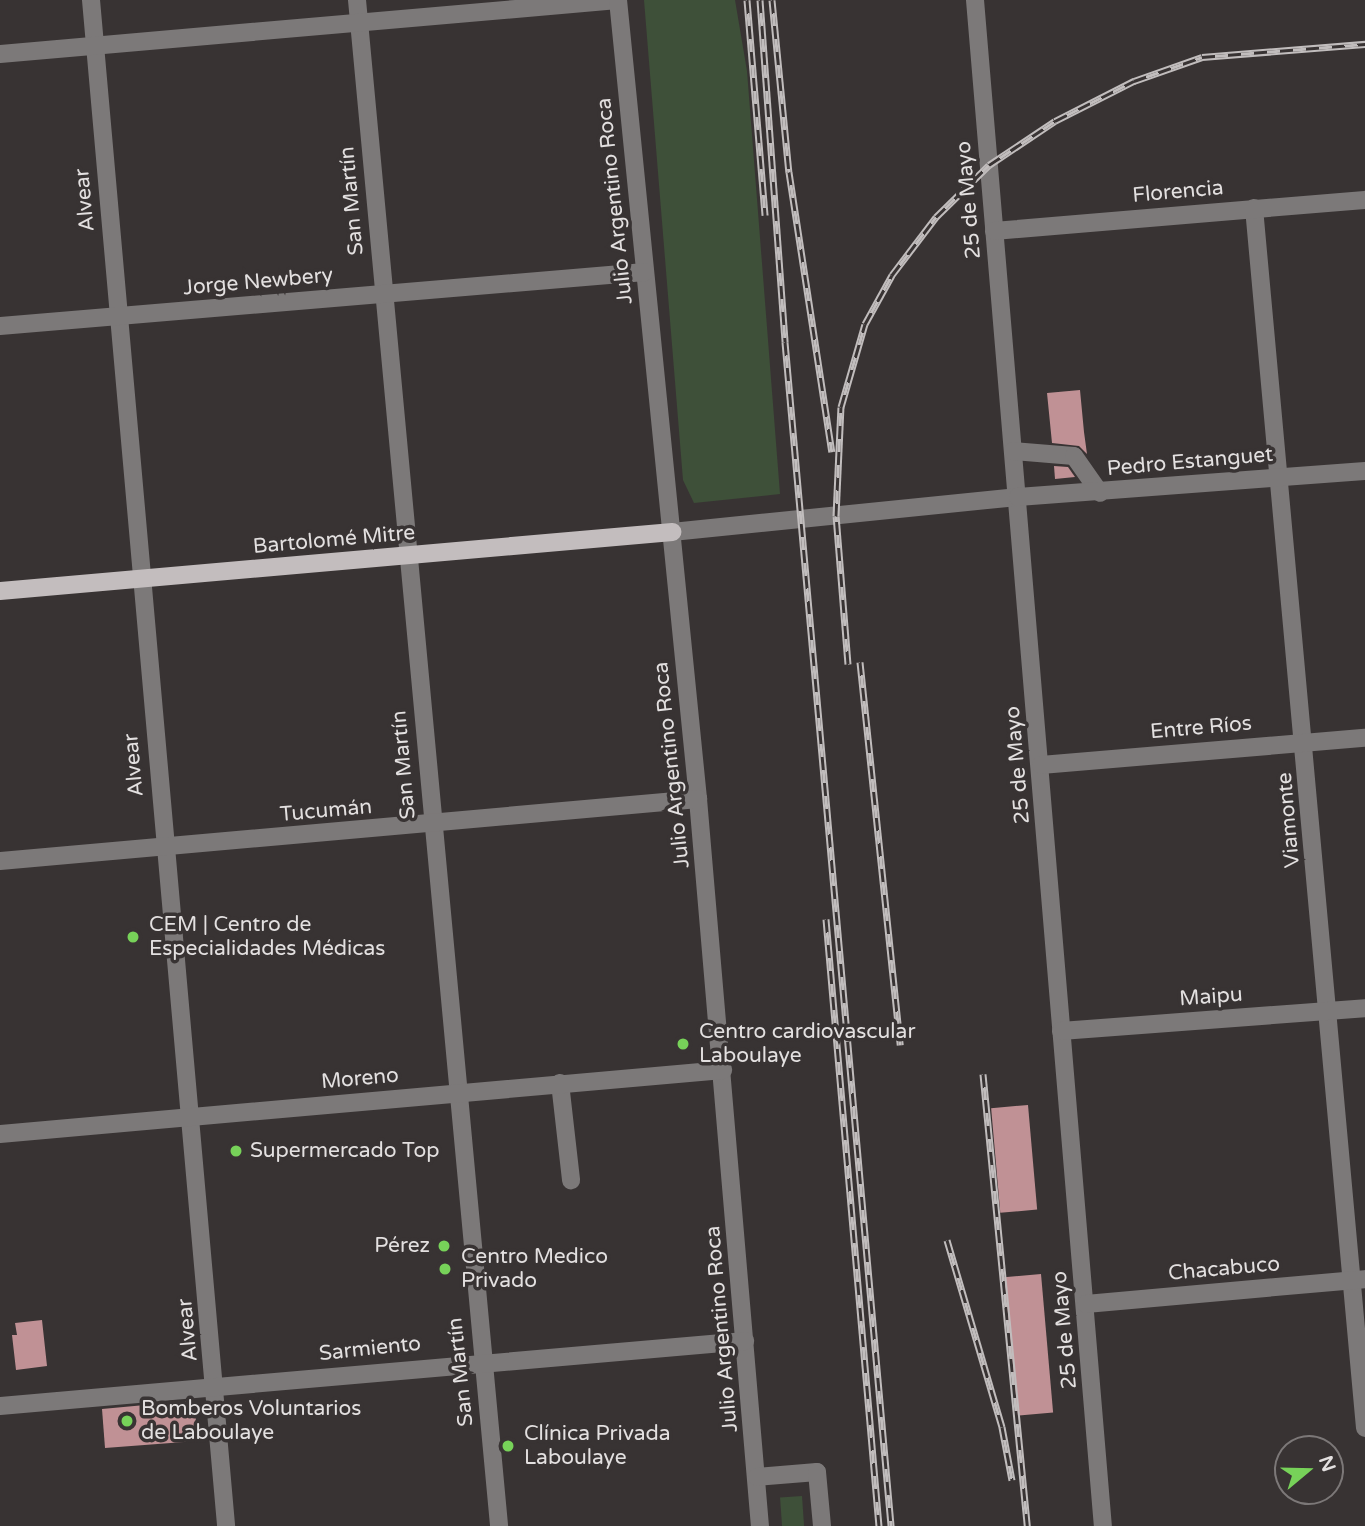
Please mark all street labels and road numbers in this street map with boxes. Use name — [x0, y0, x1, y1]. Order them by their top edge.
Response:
street label: Julio Argentino Roca — [592, 97, 638, 305]
street label: 25 de Mayo — [951, 140, 987, 260]
street label: San Martín — [335, 146, 369, 256]
street label: Alvear — [70, 167, 100, 233]
street label: Florencia — [1131, 175, 1225, 209]
street label: Jorge Newbery — [182, 263, 334, 301]
street label: Pedro Estanguet — [1106, 442, 1274, 482]
street label: Bartolomé Mitre — [252, 520, 416, 560]
street label: Julio Argentino Roca — [649, 661, 695, 869]
street label: 25 de Mayo — [1000, 705, 1036, 825]
street label: San Martín — [387, 710, 421, 820]
street label: Entre Ríos — [1149, 711, 1253, 745]
street label: Alvear — [119, 732, 149, 798]
street label: Viamonte — [1272, 771, 1306, 869]
street label: Tucumán — [279, 794, 373, 828]
street label: Maipu — [1179, 982, 1243, 1012]
street label: Moreno — [320, 1063, 400, 1095]
street label: Julio Argentino Roca — [700, 1225, 744, 1433]
street label: Chacabuco — [1167, 1252, 1281, 1286]
street label: 25 de Mayo — [1047, 1270, 1083, 1390]
street label: Alvear — [173, 1297, 203, 1363]
street label: San Martín — [443, 1316, 479, 1428]
street label: Sarmiento — [318, 1331, 422, 1367]

